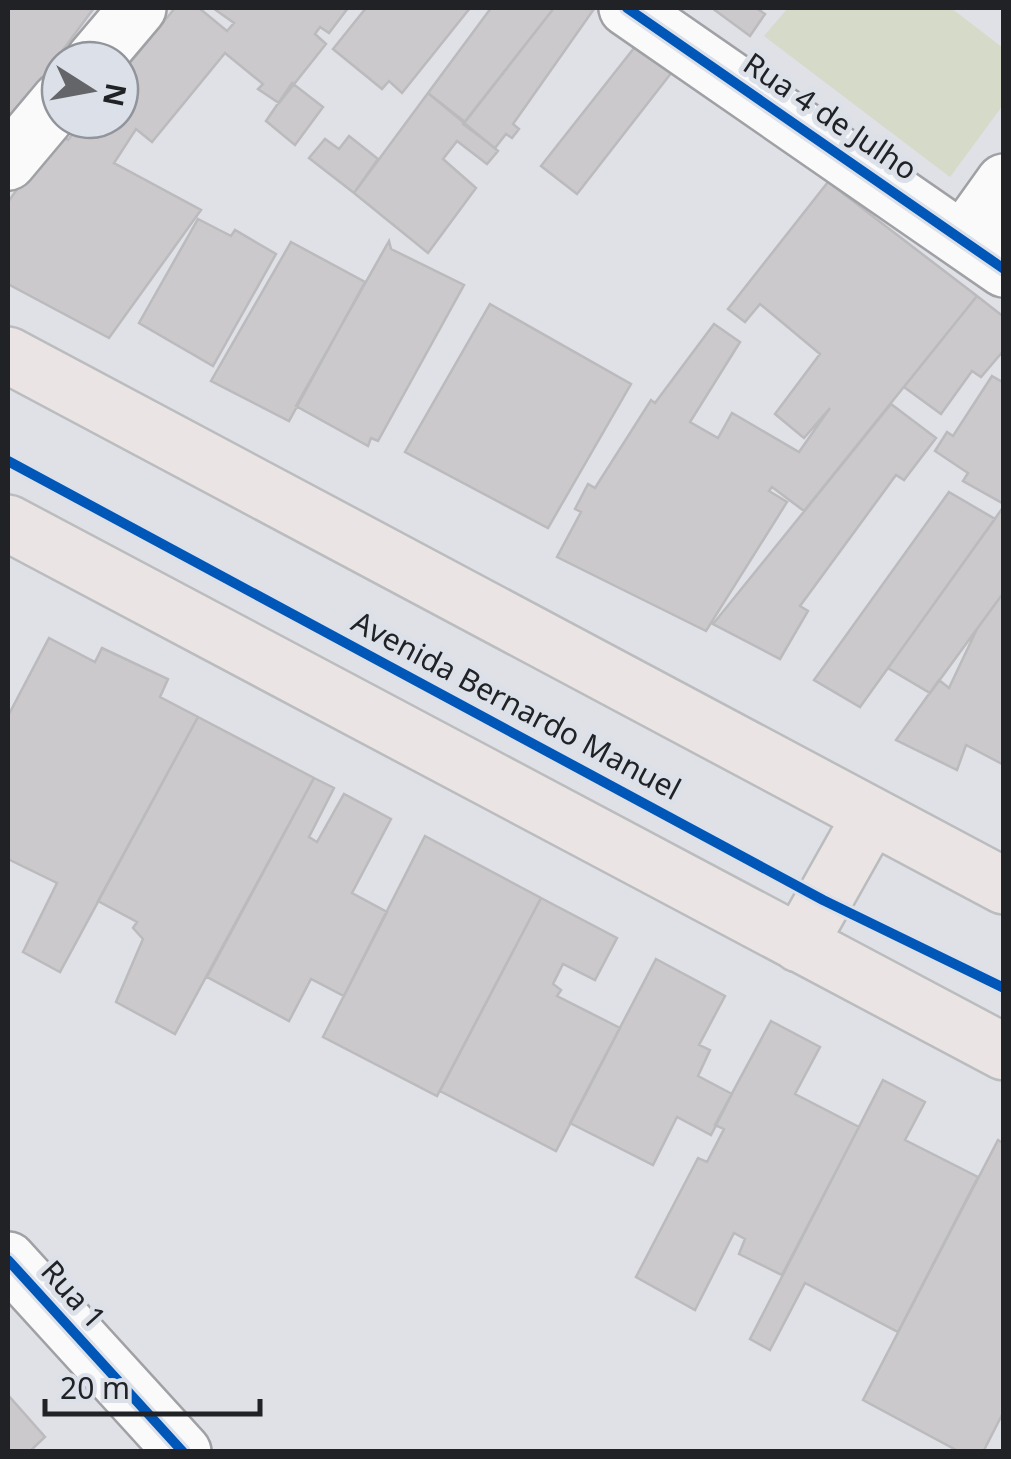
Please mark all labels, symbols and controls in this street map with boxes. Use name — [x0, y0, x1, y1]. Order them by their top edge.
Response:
north arrow — [40, 40, 140, 140]
street label: Rua 4 de Julho — [736, 43, 926, 189]
text: N — [95, 80, 136, 110]
street label: Avenida Bernardo Manuel — [345, 600, 688, 809]
street label: Rua 1 — [32, 1251, 116, 1337]
scale bar — [45, 1354, 260, 1416]
text: 20 m — [60, 1367, 130, 1408]

